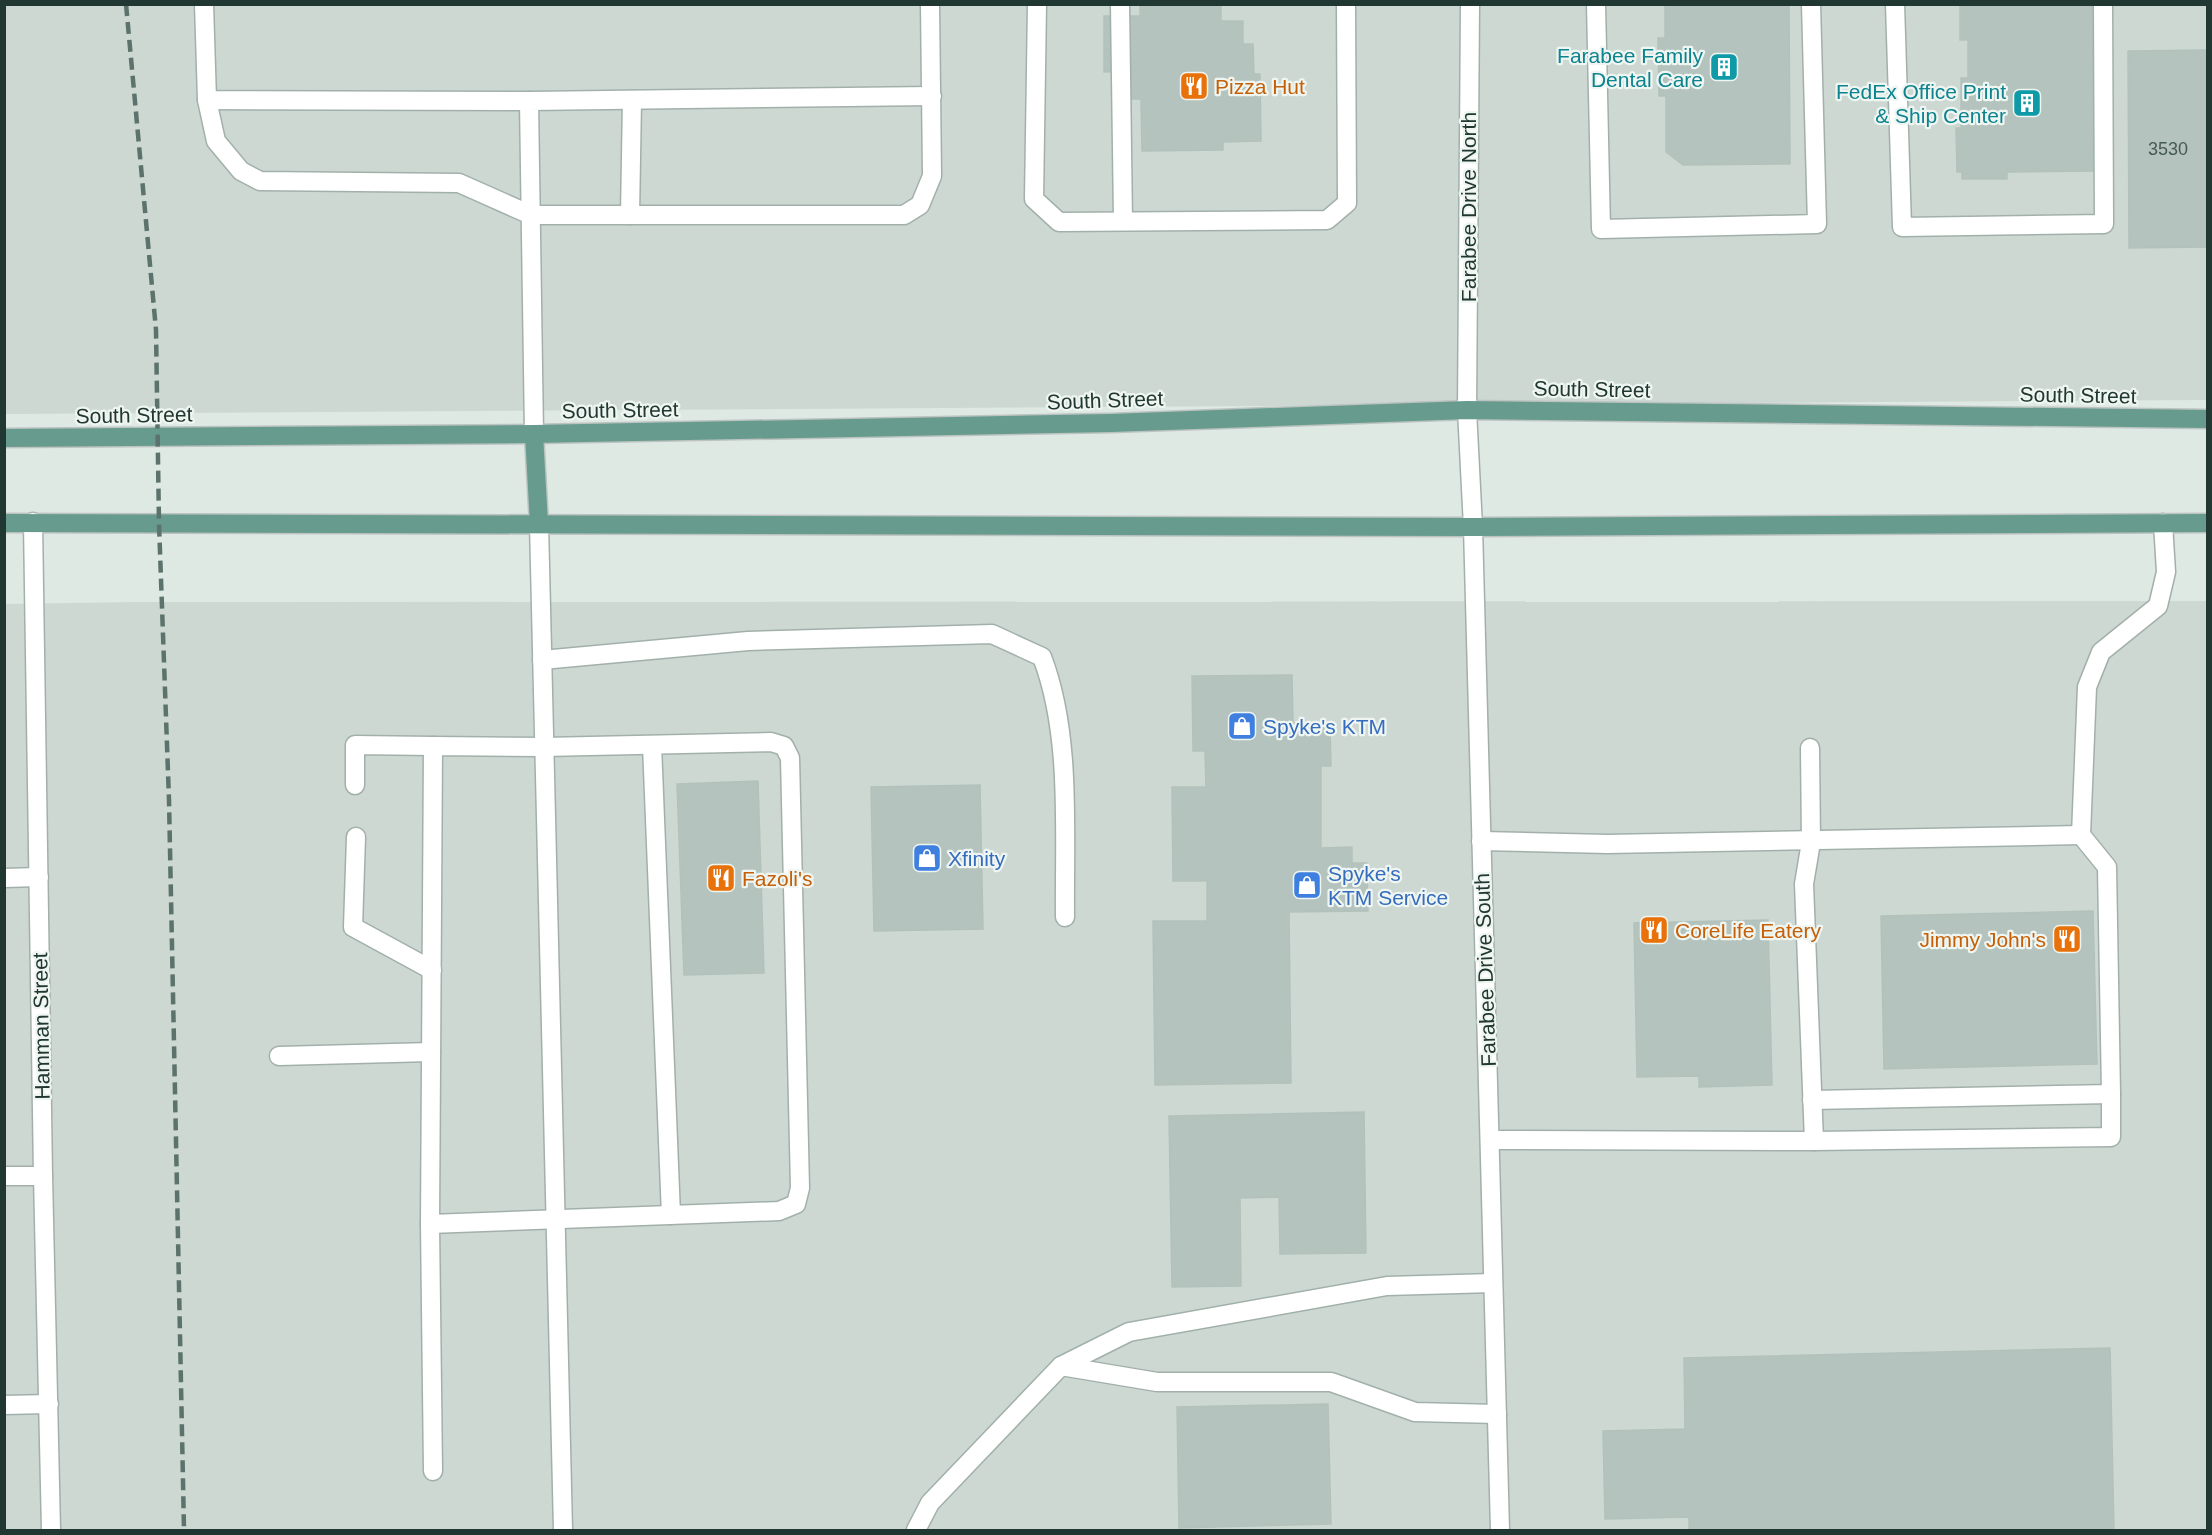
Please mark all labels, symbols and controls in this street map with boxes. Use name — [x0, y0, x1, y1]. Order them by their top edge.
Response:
place label: Farabee Family Dental Care — [1557, 44, 1703, 91]
building icon: Farabee Family Dental Care — [1708, 51, 1740, 83]
restaurant icon: Pizza Hut — [1178, 70, 1210, 102]
place label: Pizza Hut — [1215, 75, 1305, 98]
place label: FedEx Office Print & Ship Center — [1836, 80, 2006, 127]
building icon: FedEx Office Print & Ship Center — [2011, 87, 2043, 119]
street label: Farabee Drive North — [1457, 112, 1480, 302]
house number: 3530 — [2148, 139, 2188, 159]
street label: South Street — [1533, 376, 1651, 402]
street label: South Street — [2019, 382, 2137, 408]
street label: South Street — [1046, 386, 1164, 414]
street label: South Street — [561, 397, 679, 423]
street label: South Street — [75, 402, 193, 428]
shop icon: Spyke's KTM — [1226, 710, 1258, 742]
place label: Spyke's KTM — [1263, 715, 1386, 738]
shop icon: Xfinity — [911, 842, 943, 874]
place label: Xfinity — [948, 847, 1006, 870]
restaurant icon: Fazoli's — [705, 862, 737, 894]
place label: Spyke's KTM Service — [1328, 862, 1448, 909]
place label: Fazoli's — [742, 867, 813, 890]
shop icon: Spyke's KTM Service — [1291, 869, 1323, 901]
street label: Farabee Drive South — [1470, 873, 1500, 1067]
restaurant icon: CoreLife Eatery — [1638, 914, 1670, 946]
place label: CoreLife Eatery — [1675, 919, 1821, 942]
restaurant icon: Jimmy John's — [2051, 923, 2083, 955]
place label: Jimmy John's — [1919, 928, 2046, 951]
street label: Hamman Street — [28, 952, 54, 1100]

